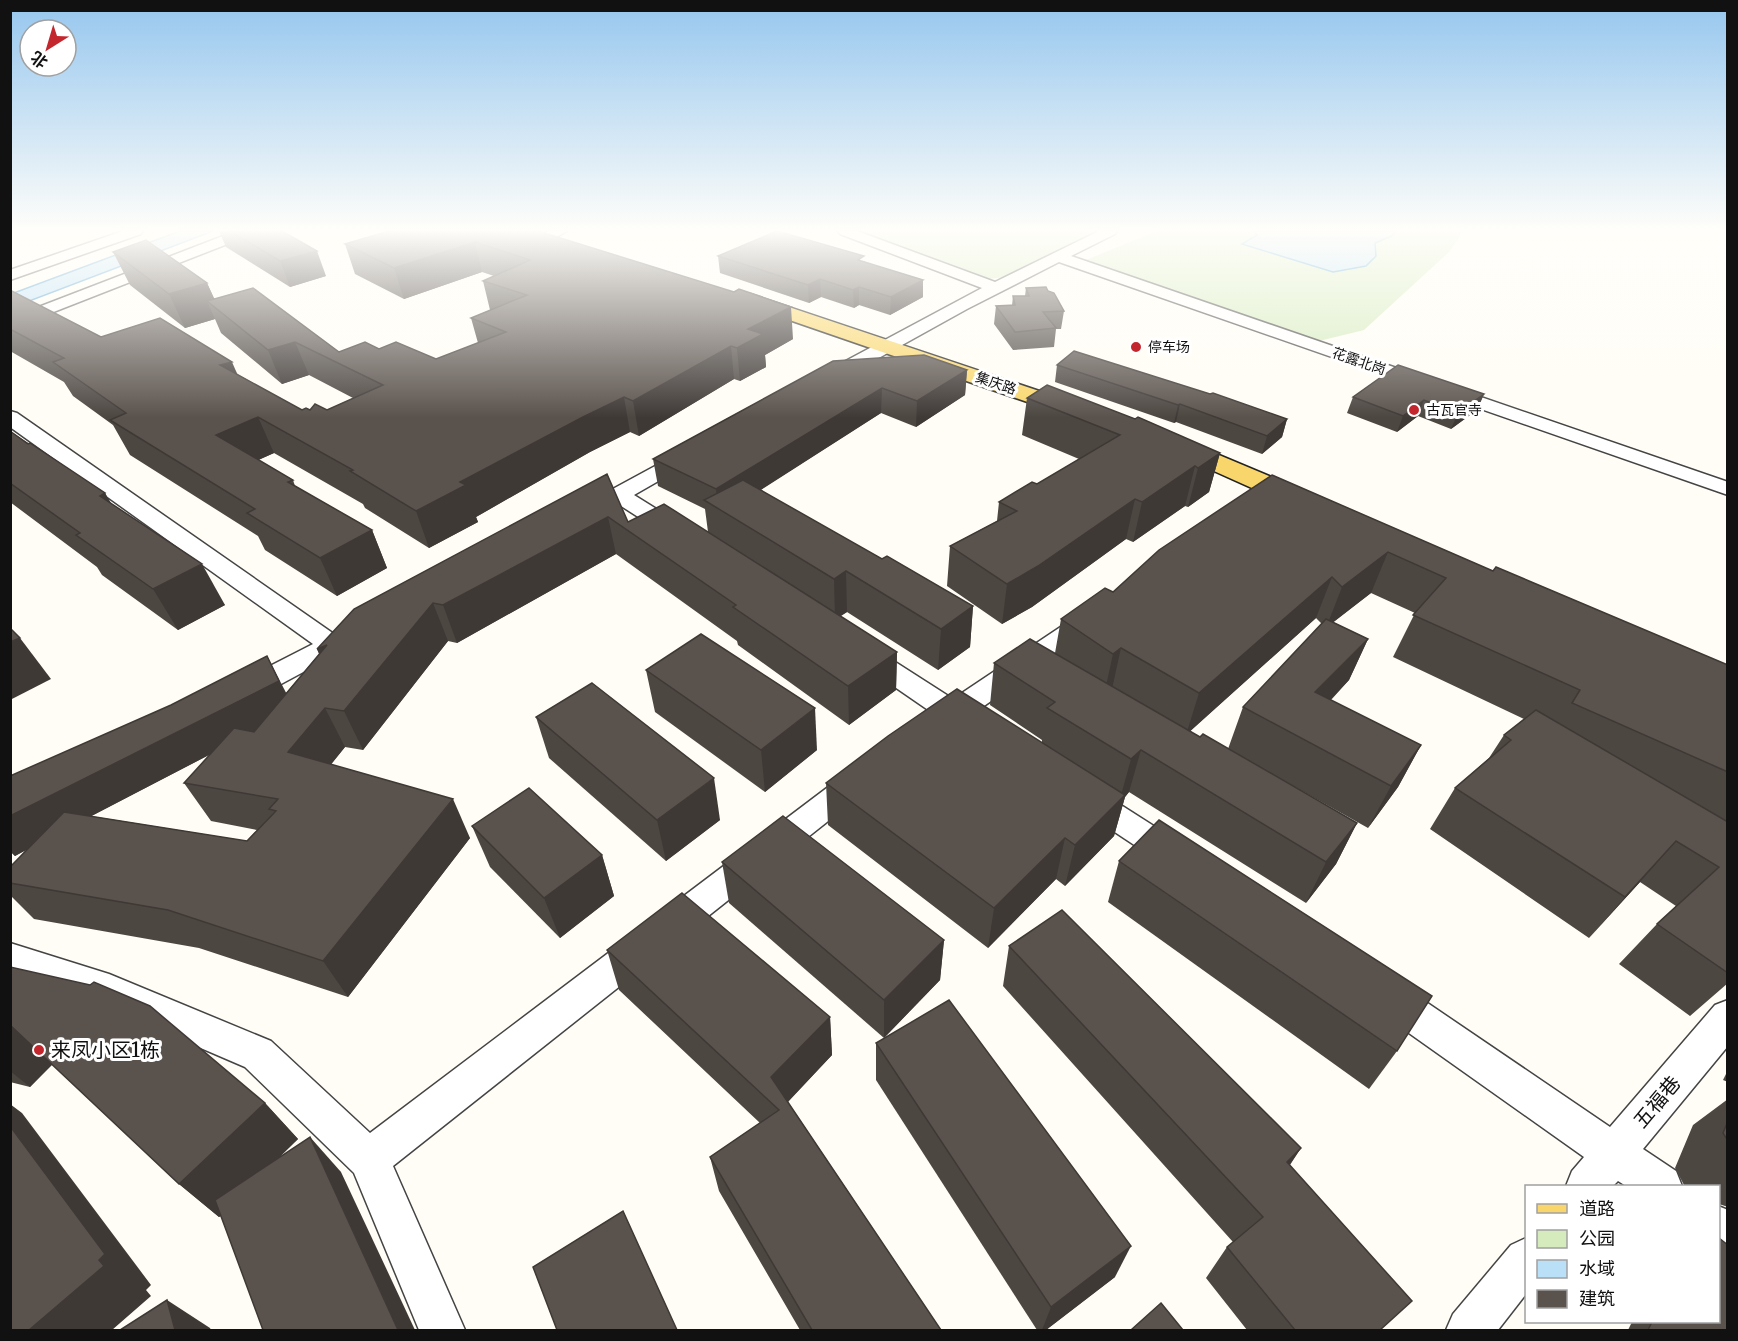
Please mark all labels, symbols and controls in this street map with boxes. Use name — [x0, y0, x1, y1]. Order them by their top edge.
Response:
north arrow — [18, 18, 78, 78]
text: 北 — [27, 47, 51, 73]
place label: 停车场 — [1148, 338, 1190, 356]
marker: 停车场 — [1129, 340, 1143, 354]
street label: 花露北岗 — [1330, 343, 1388, 379]
street label: 集庆路 — [973, 368, 1019, 398]
place label: 古瓦官寺 — [1426, 401, 1482, 419]
marker: 古瓦官寺 — [1407, 403, 1421, 417]
place label: 来凤小区1栋 — [51, 1037, 160, 1062]
marker: 来凤小区1栋 — [32, 1043, 46, 1057]
street label: 五福巷 — [1628, 1071, 1685, 1133]
legend — [1525, 1185, 1720, 1323]
text: 道路 — [1579, 1197, 1615, 1220]
text: 公园 — [1579, 1227, 1615, 1250]
text: 水域 — [1579, 1257, 1615, 1280]
text: 建筑 — [1579, 1287, 1615, 1310]

